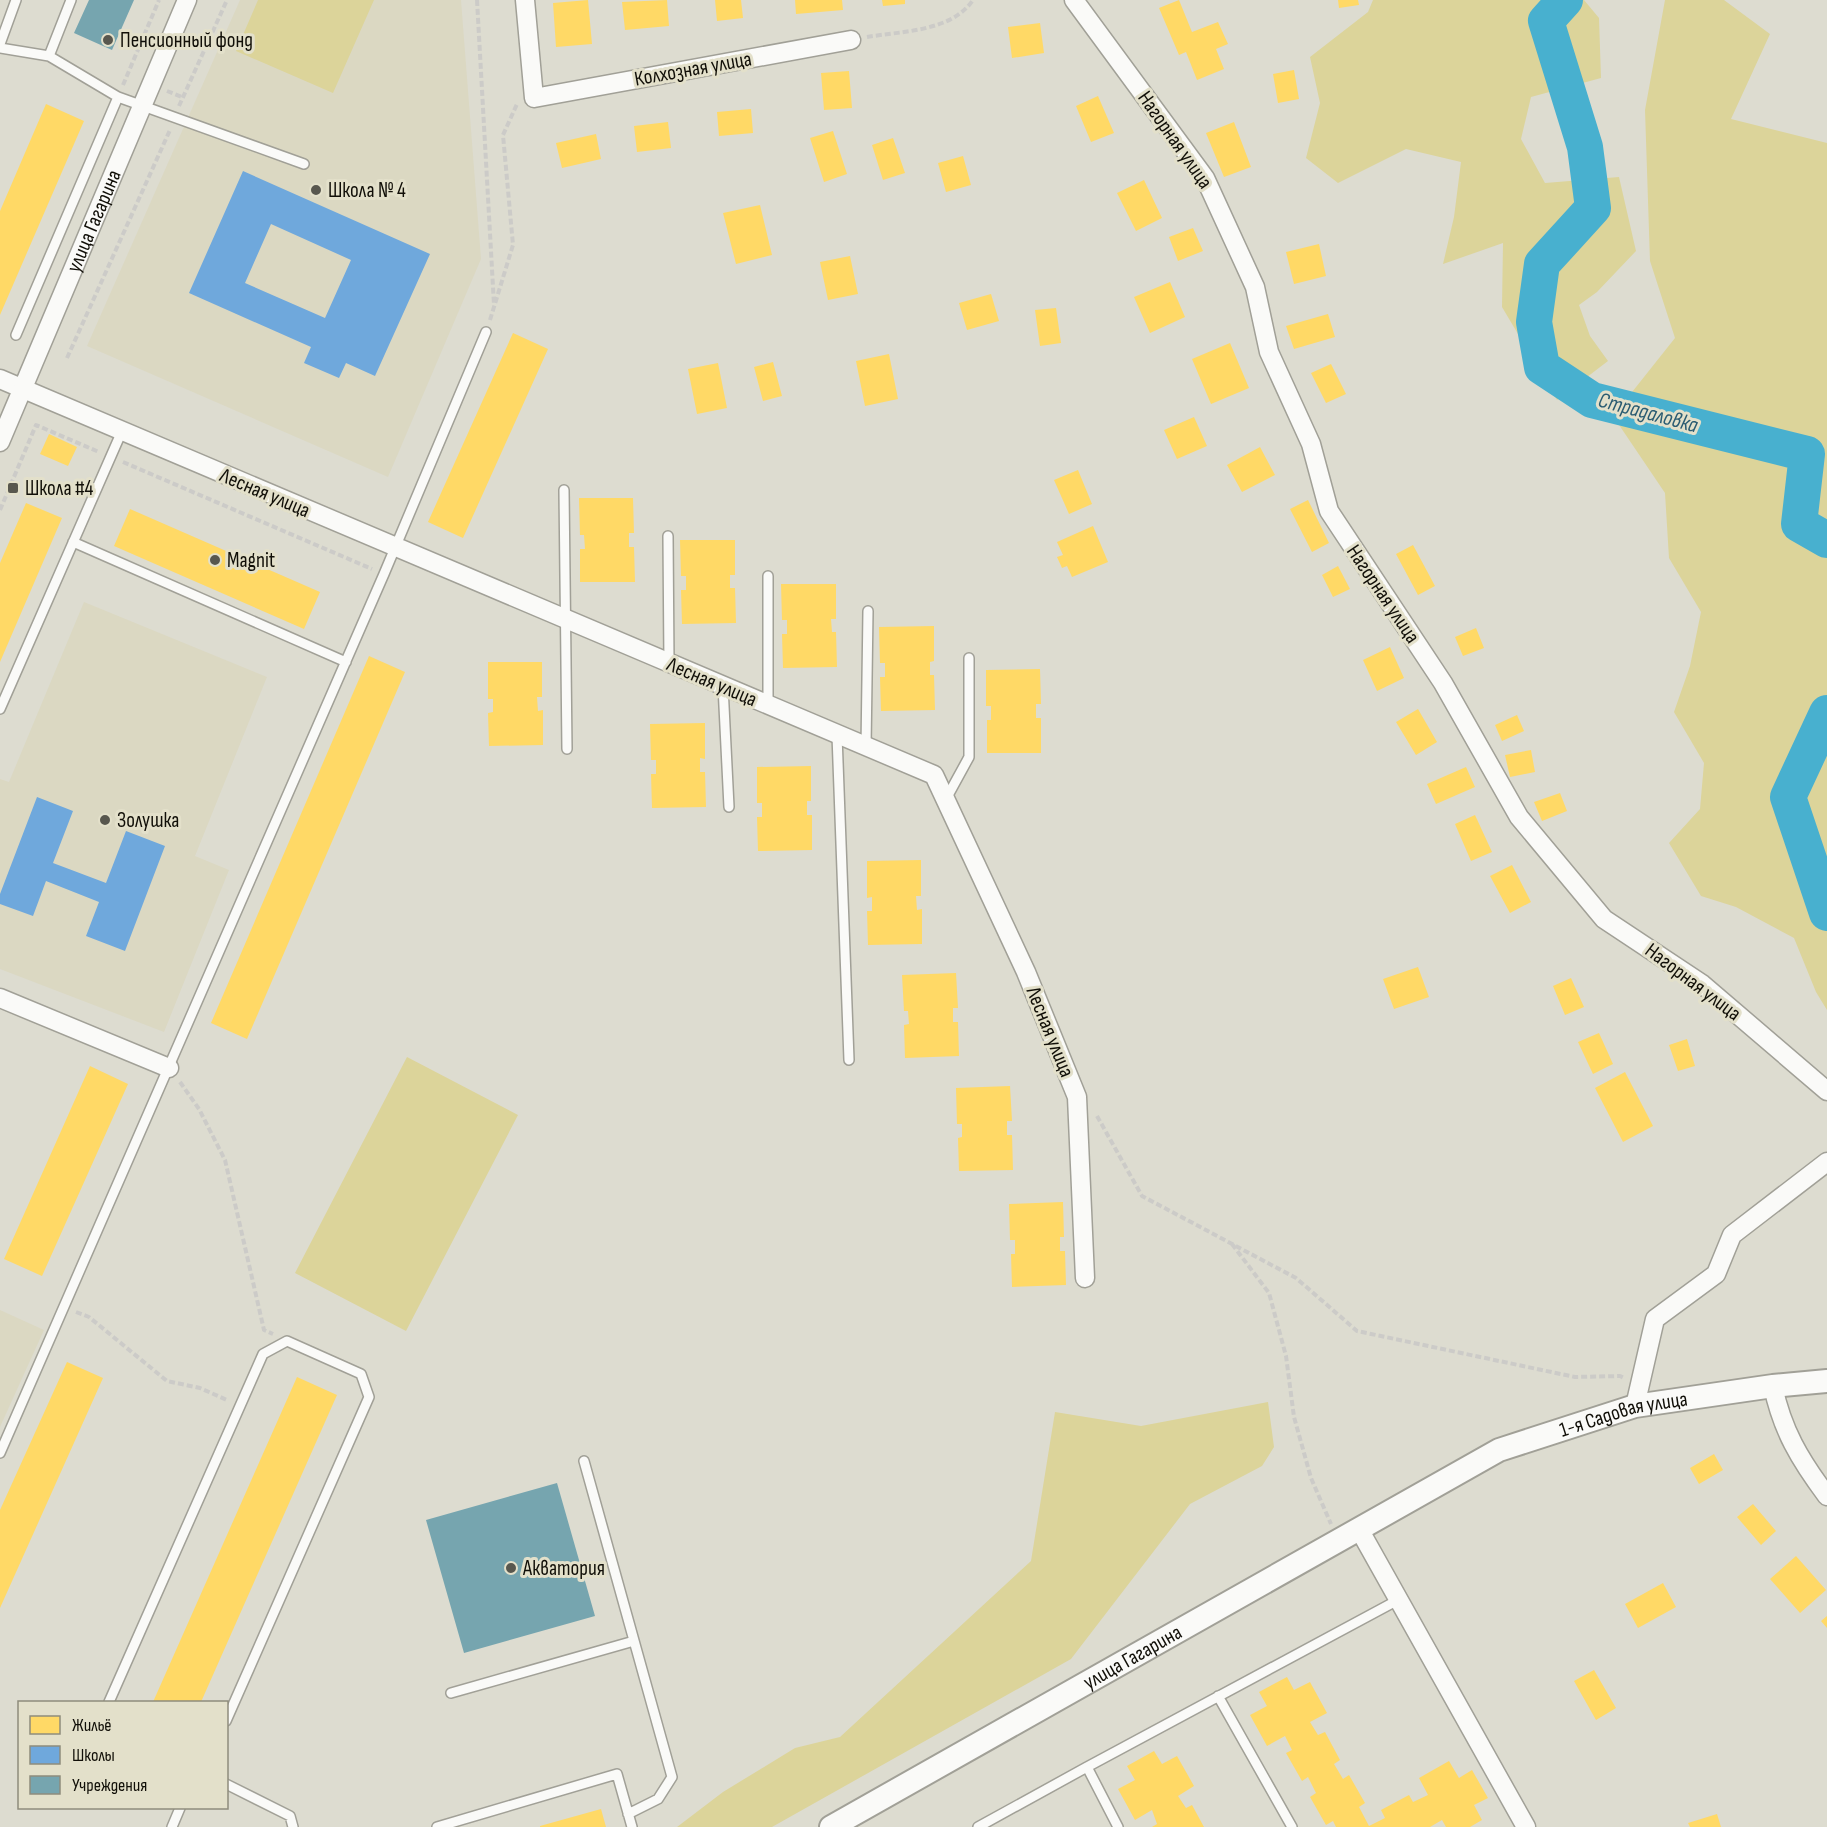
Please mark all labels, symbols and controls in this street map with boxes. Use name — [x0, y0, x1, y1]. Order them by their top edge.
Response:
place label: Пенсионный фонд — [120, 28, 253, 53]
marker: Пенсионный фонд — [101, 33, 115, 47]
street label: Колхозная улица — [632, 46, 754, 92]
street label: Нагорная улица — [1132, 86, 1218, 194]
street label: улица Гагарина — [61, 166, 126, 276]
place label: Школа № 4 — [328, 178, 406, 203]
marker: Школа № 4 — [309, 183, 323, 197]
water label: Страдаловка — [1595, 387, 1701, 439]
street label: Лесная улица — [215, 462, 314, 523]
place label: Школа #4 — [25, 476, 93, 501]
marker: Школа #4 — [6, 481, 20, 495]
street label: Нагорная улица — [1341, 540, 1425, 648]
place label: Magnit — [227, 548, 275, 573]
marker: Magnit — [208, 553, 222, 567]
street label: Лесная улица — [662, 651, 761, 712]
place label: Золушка — [117, 808, 179, 833]
marker: Золушка — [98, 813, 112, 827]
street label: Нагорная улица — [1640, 938, 1746, 1026]
street label: Лесная улица — [1020, 982, 1079, 1081]
street label: 1-я Садовая улица — [1556, 1386, 1689, 1442]
place label: Акватория — [522, 1556, 605, 1581]
marker: Акватория — [504, 1561, 518, 1575]
street label: улица Гагарина — [1079, 1619, 1186, 1695]
legend — [18, 1701, 228, 1809]
text: Жильё — [72, 1715, 112, 1736]
text: Школы — [72, 1745, 115, 1766]
text: Учреждения — [72, 1775, 147, 1796]

